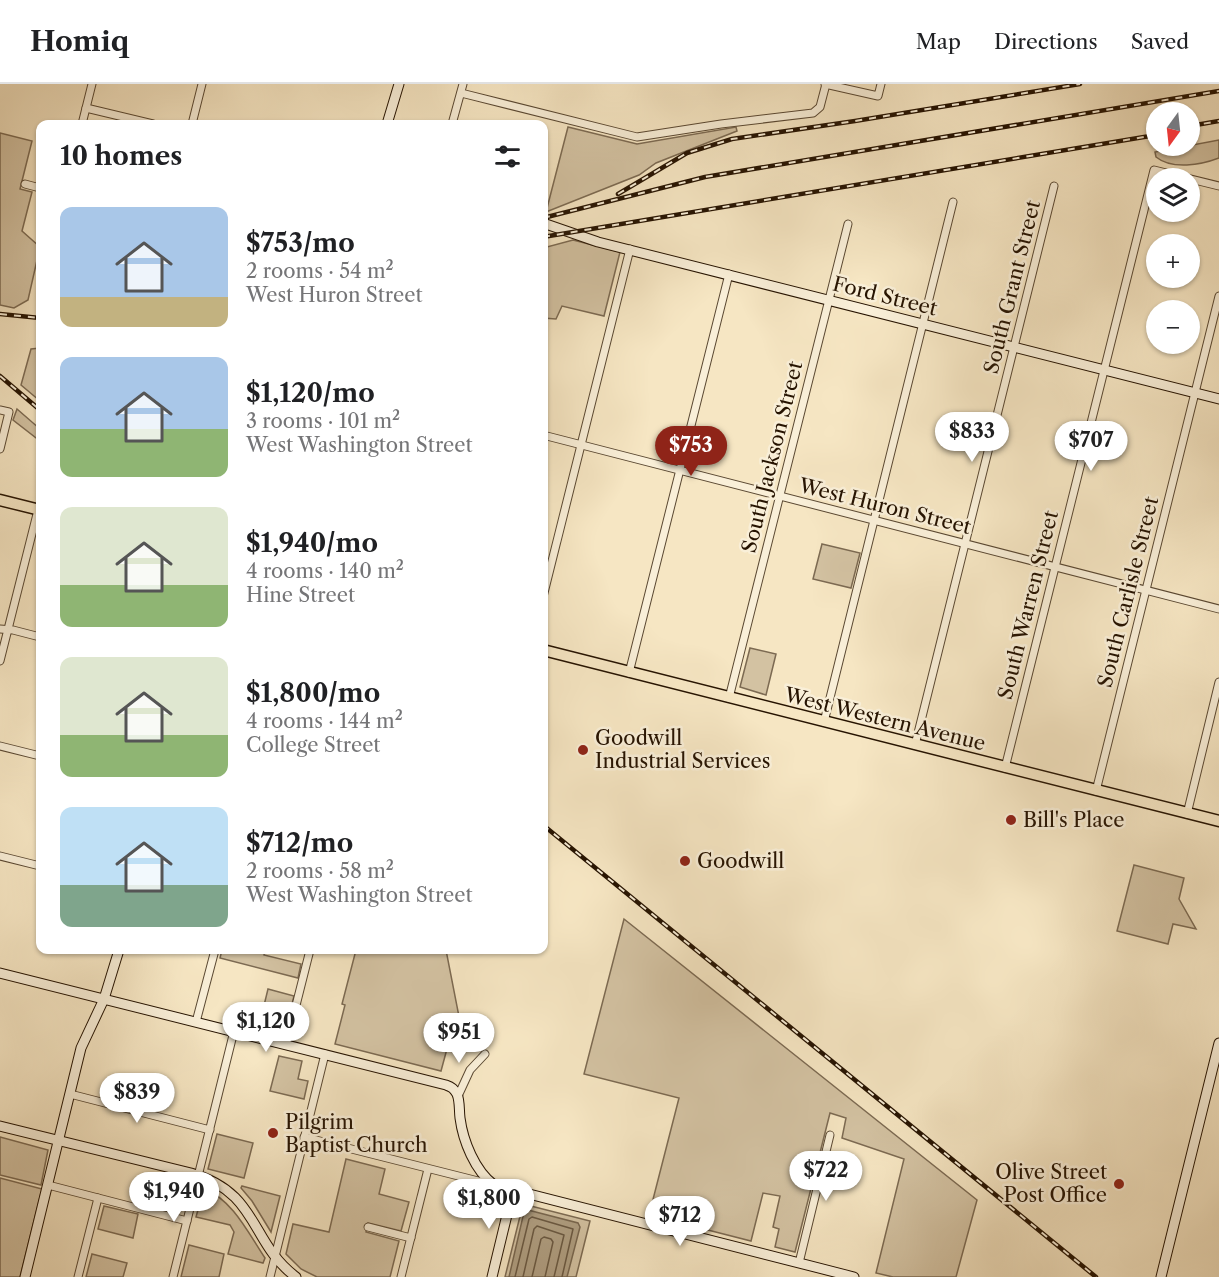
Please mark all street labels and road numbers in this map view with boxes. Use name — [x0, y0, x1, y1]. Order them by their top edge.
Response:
street label: South Grant Street — [979, 198, 1045, 376]
street label: Ford Street — [830, 271, 940, 321]
street label: South Jackson Street — [737, 359, 807, 555]
street label: West Huron Street — [796, 473, 974, 539]
street label: South Carlisle Street — [1093, 494, 1163, 690]
street label: South Warren Street — [993, 508, 1063, 702]
street label: West Western Avenue — [781, 682, 988, 756]

